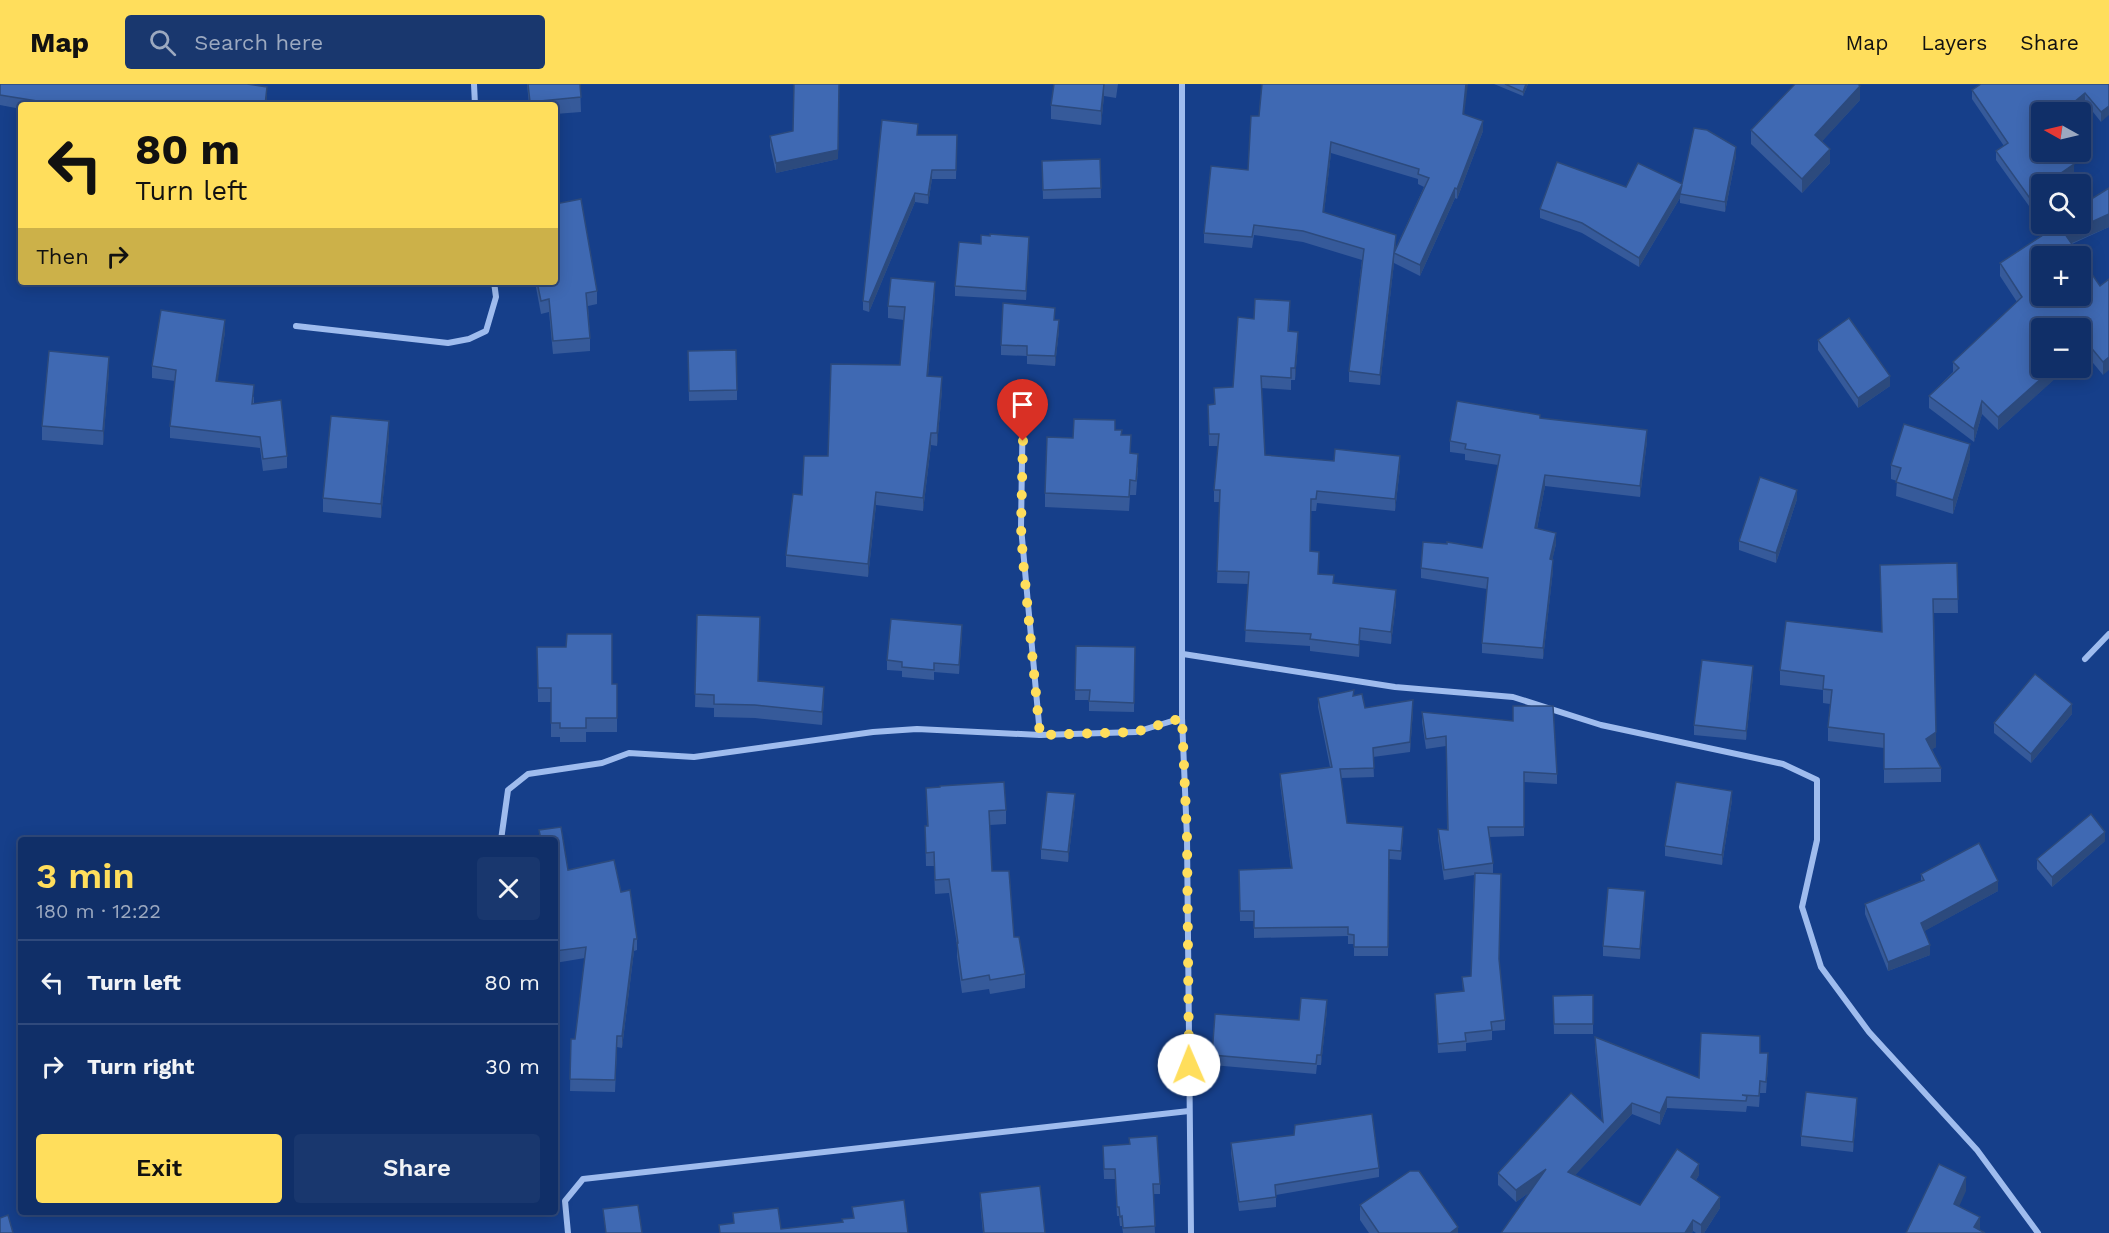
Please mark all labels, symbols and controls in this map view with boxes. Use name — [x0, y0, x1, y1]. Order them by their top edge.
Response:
search box — [125, 15, 545, 69]
text: Map — [30, 26, 89, 59]
icon: search — [146, 26, 179, 59]
text: Search here — [194, 30, 323, 55]
text: Map — [1845, 30, 1888, 55]
text: Layers — [1921, 30, 1987, 55]
text: Share — [2020, 30, 2079, 55]
north arrow — [2031, 102, 2091, 162]
map controls — [2031, 102, 2091, 378]
text: 80 m — [135, 125, 240, 174]
icon: left — [36, 126, 114, 204]
button: search — [2031, 174, 2091, 234]
text: Turn left — [135, 175, 247, 207]
icon: right — [101, 240, 134, 273]
text: Then — [36, 244, 89, 269]
button: + — [2031, 246, 2091, 306]
button: − — [2031, 318, 2091, 378]
pin — [997, 379, 1048, 441]
icon: arrive — [1006, 388, 1039, 421]
text: 3 min — [36, 855, 135, 897]
button: close — [477, 857, 540, 920]
text: 180 m · 12:22 — [36, 899, 161, 923]
icon: left — [36, 966, 69, 999]
text: Turn left — [87, 970, 181, 995]
text: 80 m — [484, 970, 540, 995]
position arrow — [1157, 1033, 1221, 1097]
icon: right — [36, 1050, 69, 1083]
text: Turn right — [87, 1054, 194, 1079]
text: 30 m — [485, 1054, 540, 1079]
button: Exit — [36, 1134, 282, 1203]
button: Share — [294, 1134, 540, 1203]

